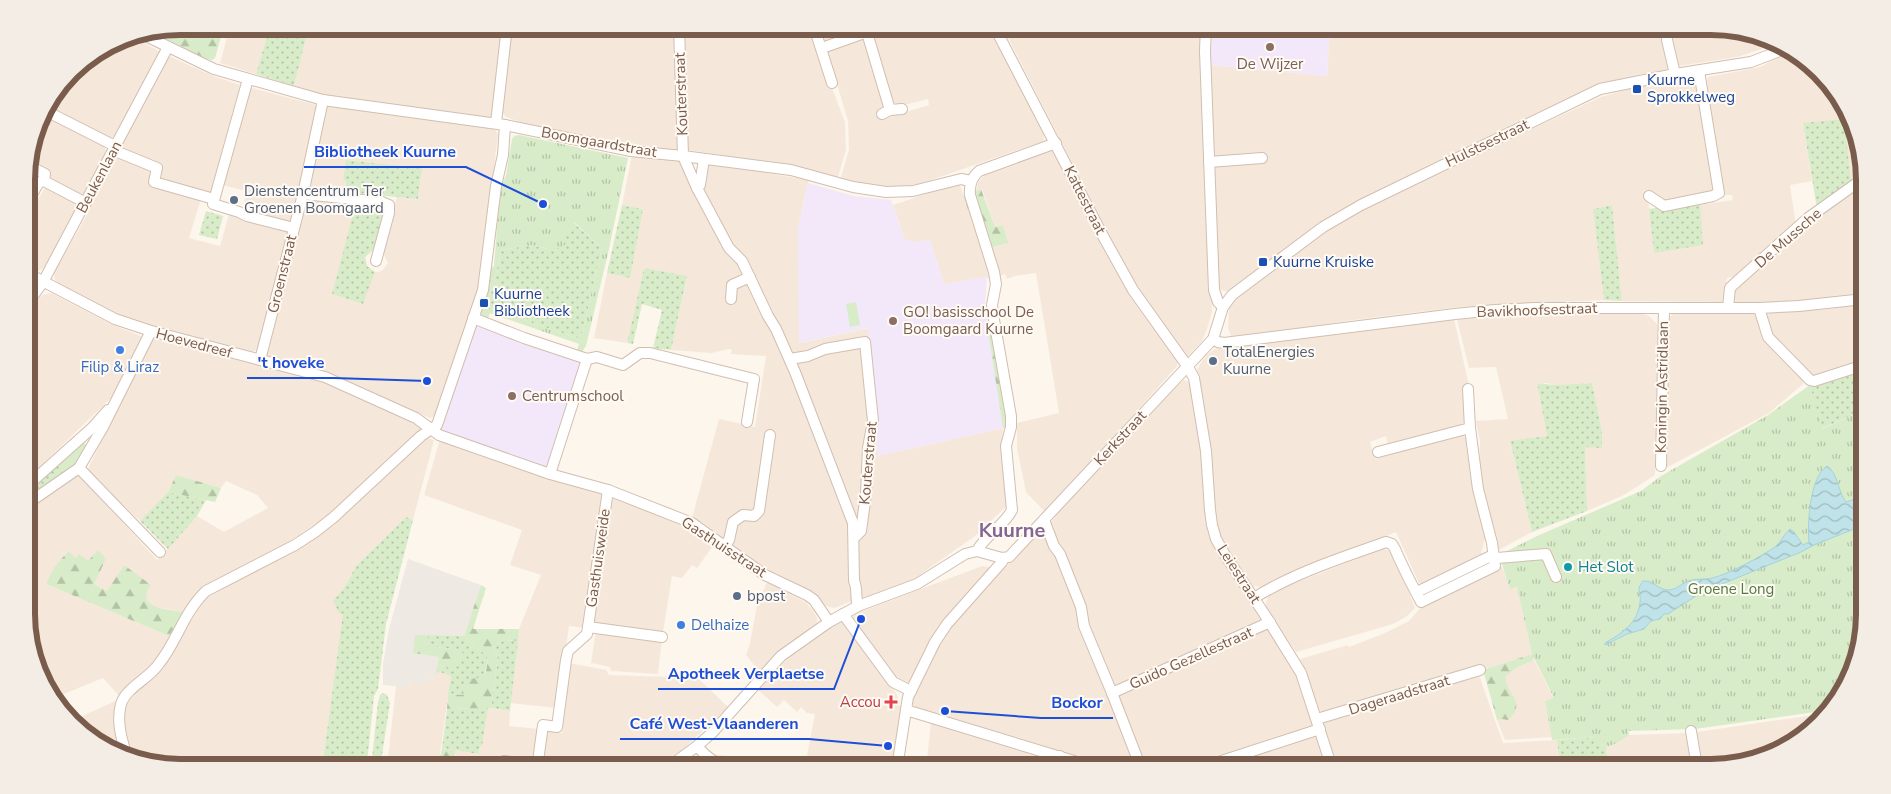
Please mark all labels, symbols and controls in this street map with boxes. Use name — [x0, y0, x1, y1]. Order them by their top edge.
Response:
marker: De Wijzer — [1264, 41, 1276, 53]
street label: Kouterstraat — [670, 51, 692, 136]
place label: De Wijzer — [1237, 54, 1304, 74]
place label: Kuurne Sprokkelweg — [1647, 70, 1735, 107]
marker: Kuurne Sprokkelweg — [1631, 83, 1643, 95]
street label: Hulstsestraat — [1442, 114, 1533, 172]
street label: Boomgaardstraat — [540, 122, 659, 162]
callout: Bibliotheek Kuurne — [304, 136, 466, 167]
street label: Beukenlaan — [72, 137, 126, 217]
text: Bibliotheek Kuurne — [314, 141, 456, 163]
street label: Kattestraat — [1059, 162, 1111, 238]
place label: Dienstencentrum Ter Groenen Boomgaard — [244, 181, 385, 218]
marker: Dienstencentrum Ter Groenen Boomgaard — [228, 194, 240, 206]
street label: De Mussche — [1750, 204, 1826, 272]
street label: Groenstraat — [263, 232, 302, 315]
place label: Kuurne Kruiske — [1273, 252, 1374, 272]
marker: Kuurne Kruiske — [1257, 256, 1269, 268]
place label: Kuurne Bibliotheek — [494, 284, 570, 321]
marker: Kuurne Bibliotheek — [478, 297, 490, 309]
street label: Bavikhoofsestraat — [1476, 298, 1598, 322]
place label: GO! basisschool De Boomgaard Kuurne — [903, 302, 1034, 339]
marker: GO! basisschool De Boomgaard Kuurne — [887, 315, 899, 327]
street label: Koningin Astridlaan — [1651, 321, 1673, 453]
street label: Hoevedreef — [154, 323, 235, 363]
place label: TotalEnergies Kuurne — [1223, 342, 1315, 379]
marker: Filip & Liraz — [114, 344, 126, 356]
callout: 't hoveke — [247, 347, 334, 378]
text: 't hoveke — [258, 352, 325, 374]
marker: TotalEnergies Kuurne — [1207, 355, 1219, 367]
place label: Filip & Liraz — [81, 357, 159, 377]
place label: Centrumschool — [522, 386, 624, 406]
marker: Centrumschool — [506, 390, 518, 402]
street label: Kerkstraat — [1089, 405, 1151, 470]
street label: Kouterstraat — [854, 420, 882, 505]
street label: Gasthuisweide — [581, 507, 615, 609]
street label: Gasthuisstraat — [678, 512, 771, 582]
district label: Kuurne — [979, 517, 1045, 544]
street label: Leiestraat — [1213, 541, 1266, 608]
place label: Het Slot — [1578, 557, 1634, 577]
marker: Het Slot — [1562, 561, 1574, 573]
park label: Groene Long — [1688, 579, 1774, 599]
place label: bpost — [747, 586, 786, 606]
marker: bpost — [731, 590, 743, 602]
place label: Delhaize — [691, 615, 749, 635]
marker: Delhaize — [675, 619, 687, 631]
street label: Guido Gezellestraat — [1126, 622, 1256, 694]
callout: Apotheek Verplaetse — [658, 658, 834, 689]
text: Apotheek Verplaetse — [668, 663, 825, 685]
street label: Dageraadstraat — [1346, 670, 1453, 720]
callout: Bockor — [1041, 687, 1113, 718]
place label: Accou — [840, 692, 881, 712]
text: Bockor — [1051, 692, 1104, 714]
marker: Accou — [885, 696, 897, 708]
callout: Café West-Vlaanderen — [620, 708, 809, 739]
text: Café West-Vlaanderen — [629, 713, 799, 735]

